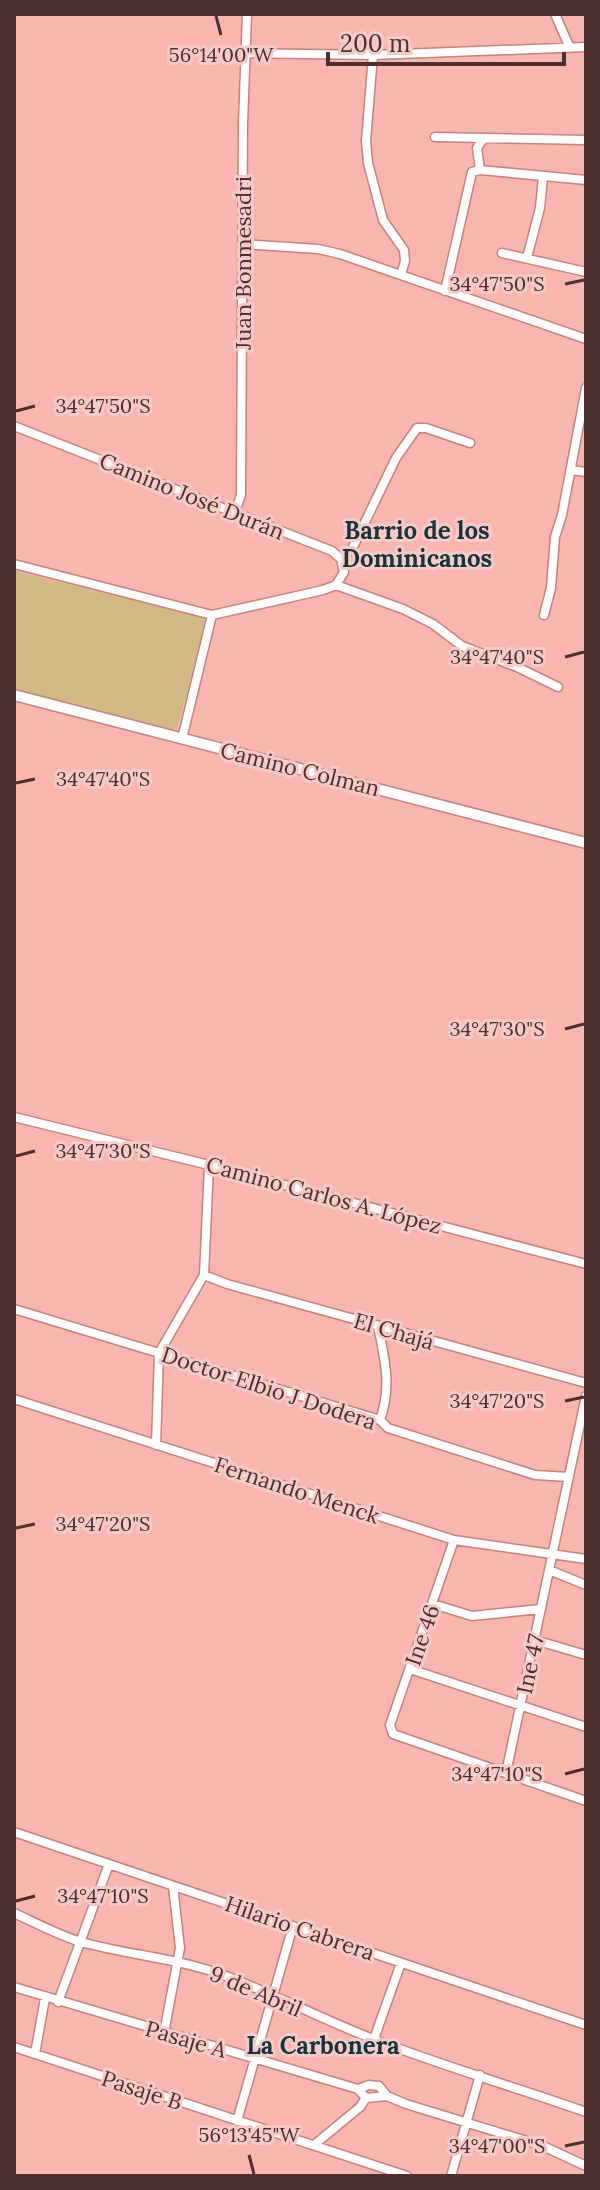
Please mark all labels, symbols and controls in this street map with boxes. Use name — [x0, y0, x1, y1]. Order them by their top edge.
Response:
scale bar — [328, 16, 564, 66]
text: 200 m — [340, 28, 410, 59]
text: 56°14'00"W — [169, 42, 274, 67]
street label: Juan Bonmesadri — [229, 176, 257, 351]
text: 34°47'50"S — [450, 271, 544, 296]
text: 34°47'50"S — [56, 393, 150, 418]
street label: Camino José Durán — [95, 446, 289, 546]
district label: Barrio de los Dominicanos — [342, 515, 492, 574]
text: 34°47'40"S — [450, 644, 544, 669]
street label: Camino Colman — [217, 736, 383, 802]
text: 34°47'40"S — [56, 766, 150, 791]
text: 34°47'30"S — [449, 1016, 545, 1041]
text: 34°47'30"S — [55, 1138, 151, 1163]
street label: Camino Carlos A. López — [203, 1150, 445, 1240]
street label: El Chajá — [351, 1306, 437, 1356]
street label: Doctor Elbio J Dodera — [158, 1340, 380, 1436]
text: 34°47'20"S — [450, 1388, 544, 1413]
street label: Fernando Menck — [211, 1450, 383, 1530]
text: 34°47'20"S — [56, 1511, 150, 1536]
street label: Ine 46 — [399, 1601, 445, 1669]
street label: Ine 47 — [510, 1632, 550, 1696]
text: 34°47'10"S — [451, 1761, 543, 1786]
text: 34°47'10"S — [57, 1883, 149, 1908]
street label: Hilario Cabrera — [221, 1889, 379, 1967]
street label: 9 de Abril — [206, 1959, 306, 2023]
street label: Pasaje A — [142, 2014, 231, 2064]
district label: La Carbonera — [246, 2030, 400, 2061]
street label: Pasaje B — [98, 2064, 186, 2116]
text: 56°13'45"W — [199, 2122, 300, 2147]
text: 34°47'00"S — [449, 2133, 545, 2158]

